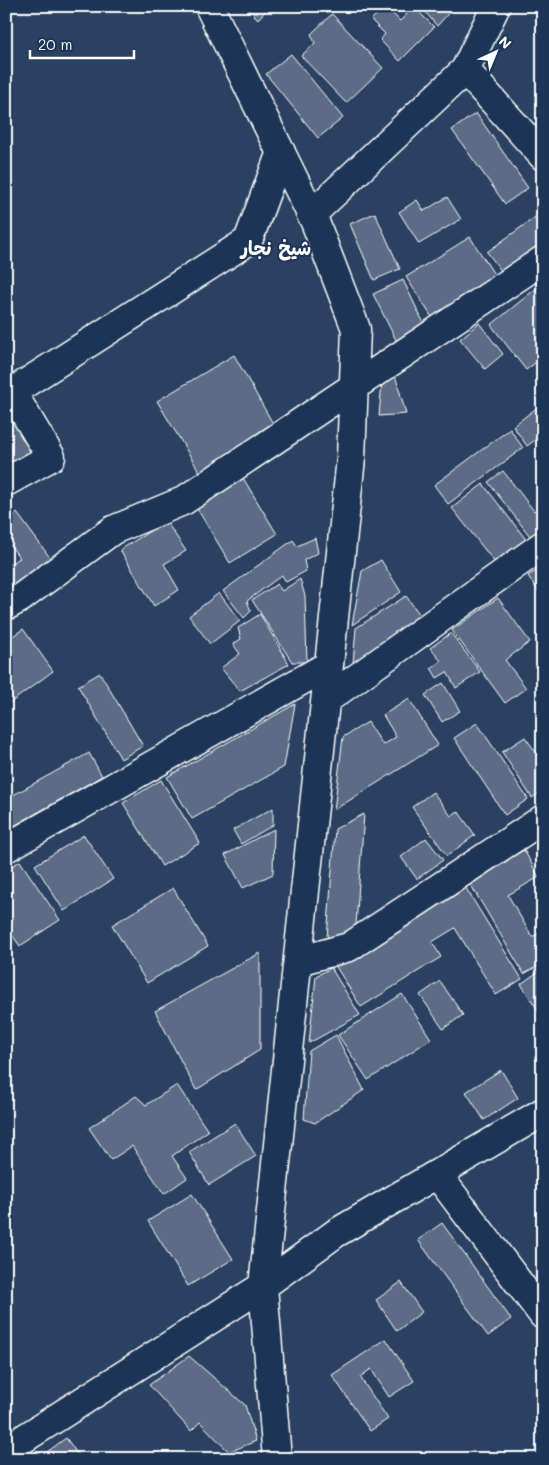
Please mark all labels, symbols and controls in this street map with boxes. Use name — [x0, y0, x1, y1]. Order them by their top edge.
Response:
scale bar — [30, 28, 134, 60]
north arrow — [472, 28, 522, 78]
text: N — [495, 32, 516, 53]
text: 20 m — [38, 34, 72, 54]
district label: شيخ نجار — [239, 235, 311, 261]

